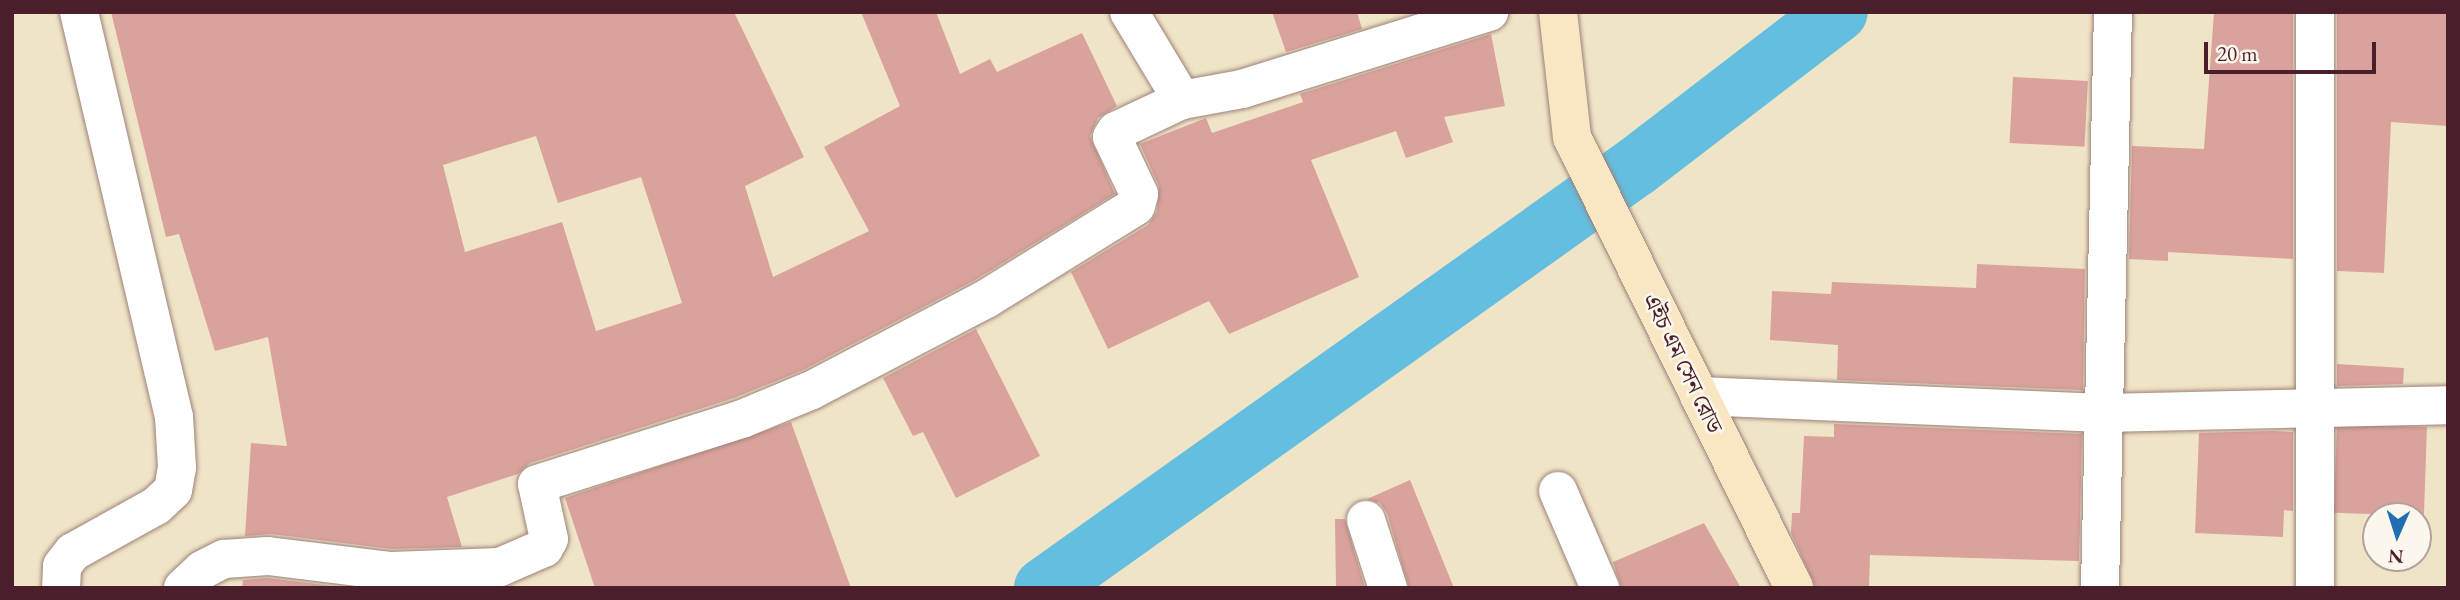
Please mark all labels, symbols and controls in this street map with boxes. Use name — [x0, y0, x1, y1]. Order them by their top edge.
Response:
scale bar — [2208, 28, 2380, 72]
text: 20 m — [2217, 40, 2258, 67]
street label: এইচ এম সেন রোড — [1637, 289, 1729, 437]
north arrow — [2362, 502, 2432, 572]
text: N — [2388, 544, 2404, 569]

